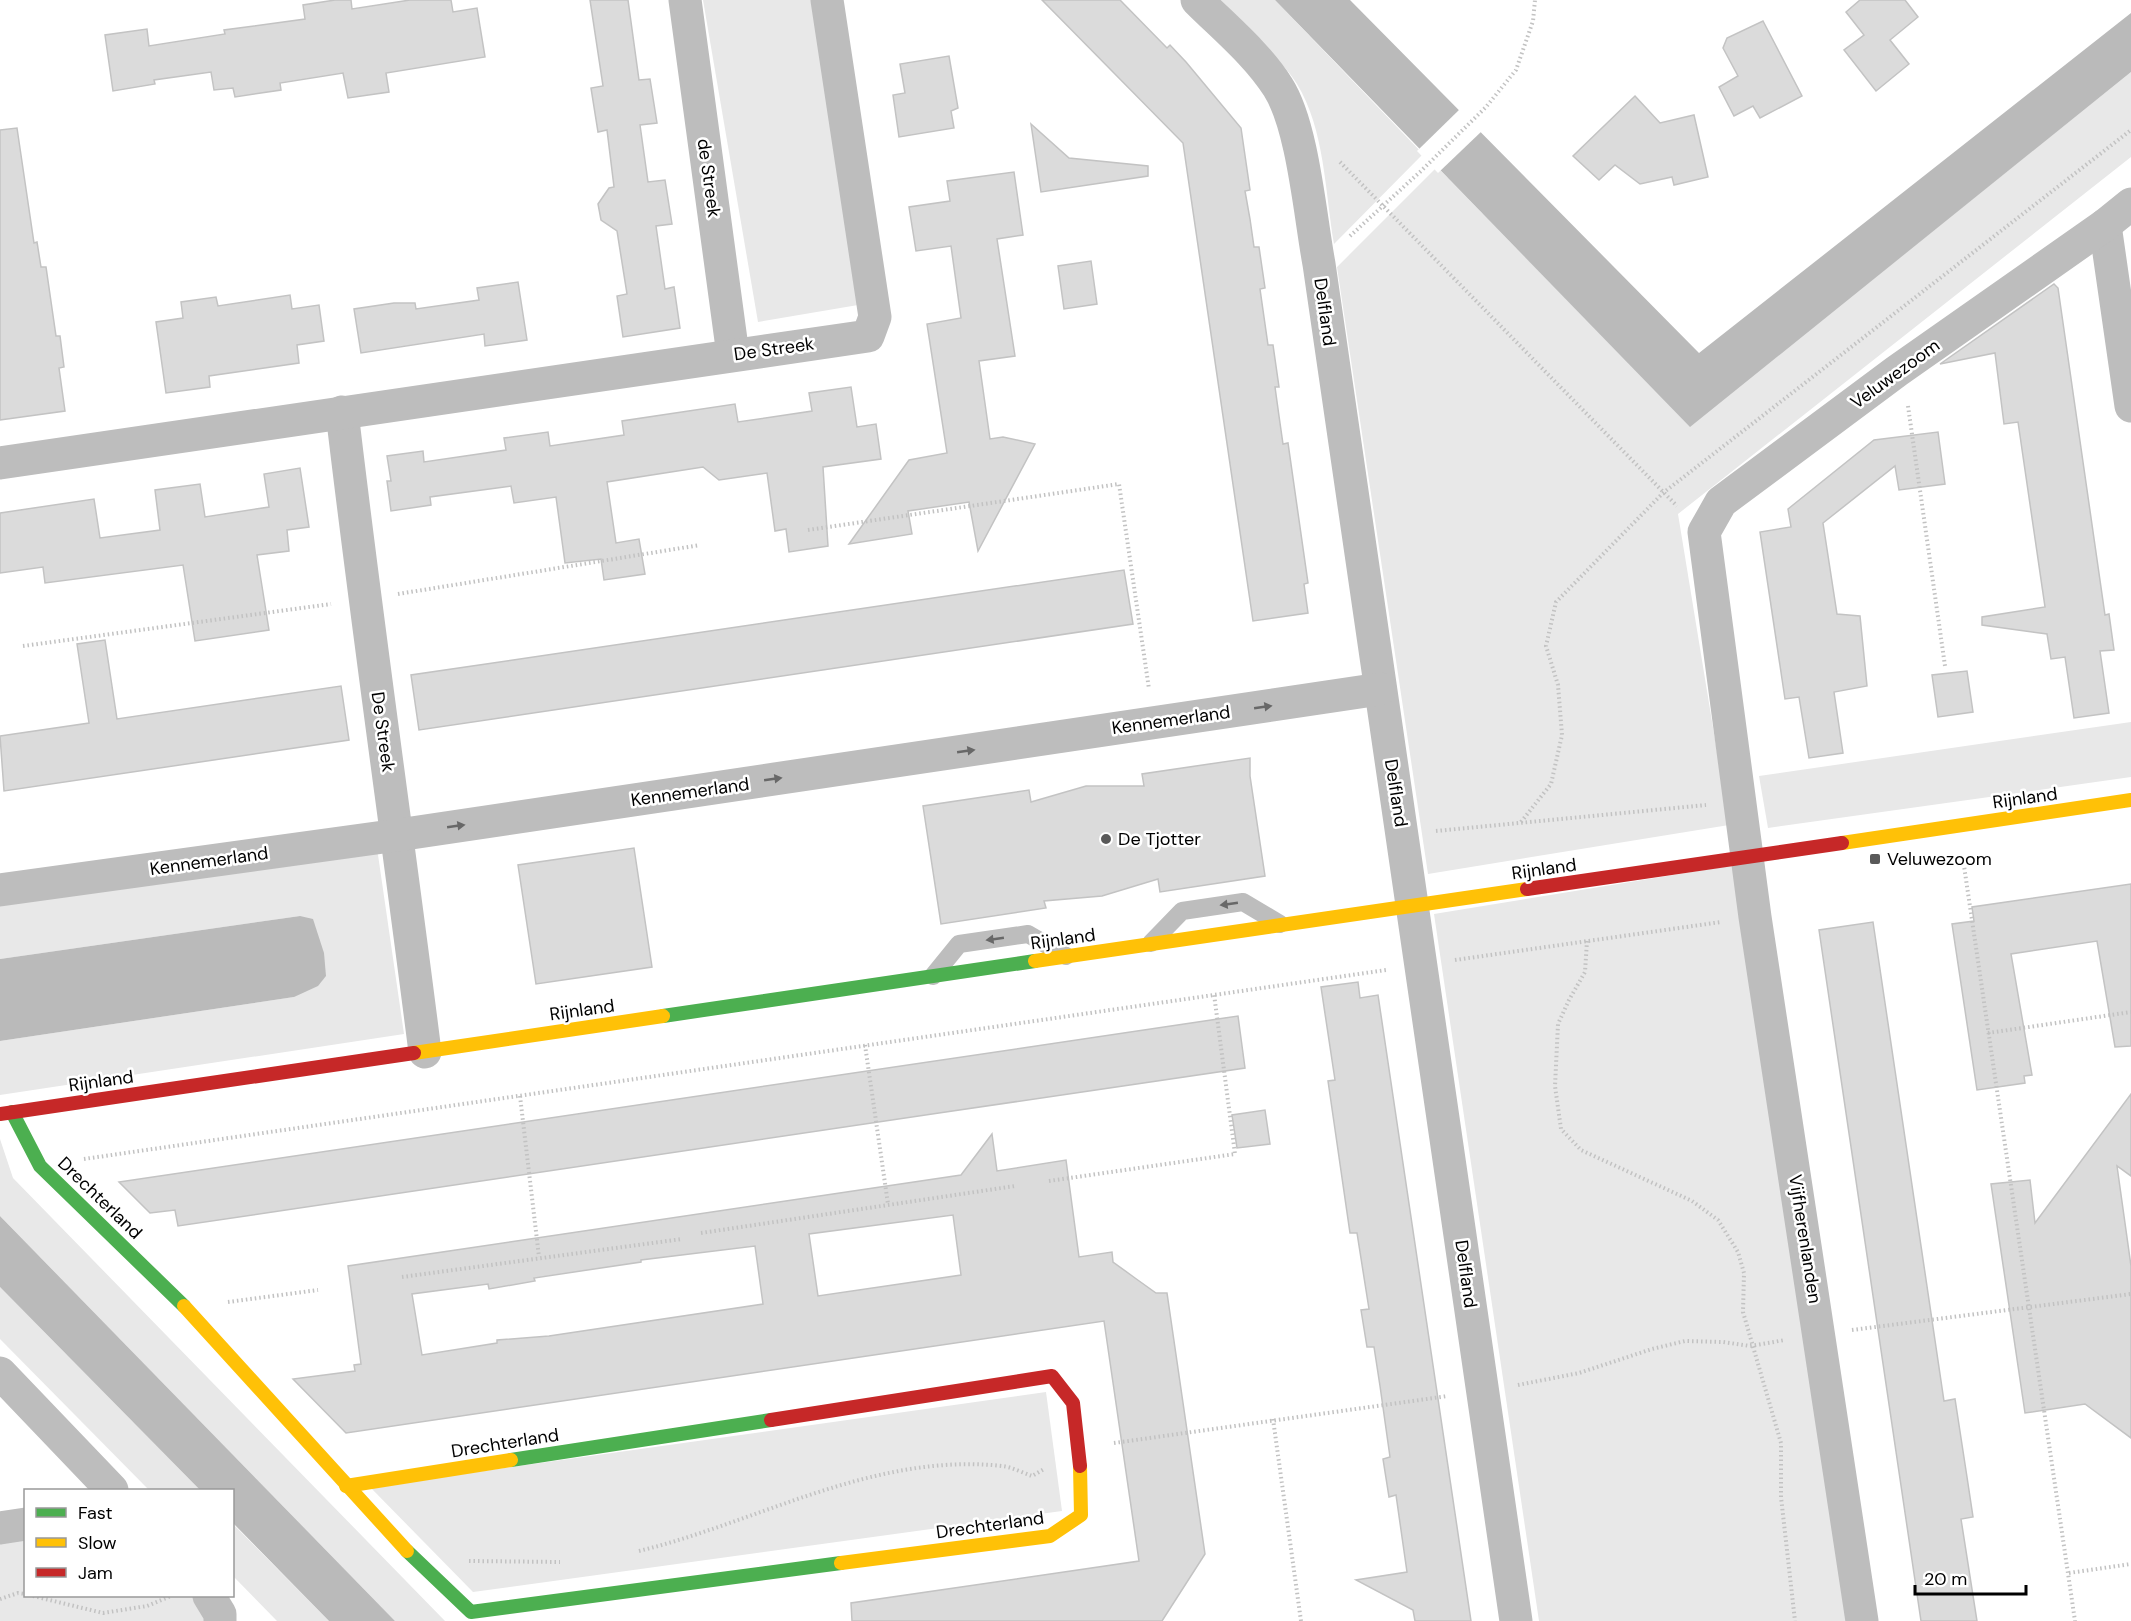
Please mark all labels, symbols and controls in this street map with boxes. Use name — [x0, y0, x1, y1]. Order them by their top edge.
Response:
street label: de Streek — [692, 137, 726, 219]
street label: Delfland — [1308, 277, 1342, 347]
street label: De Streek — [732, 331, 816, 367]
street label: Veluwezoom — [1846, 334, 1944, 414]
street label: De Streek — [365, 690, 401, 774]
street label: Kennemerland — [1110, 700, 1232, 740]
one-way arrow — [1254, 702, 1273, 711]
one-way arrow — [957, 746, 976, 755]
street label: Delfland — [1379, 757, 1413, 829]
street label: Kennemerland — [629, 772, 751, 812]
one-way arrow — [764, 775, 783, 784]
street label: Rijnland — [1991, 782, 2059, 814]
one-way arrow — [447, 822, 466, 831]
place label: De Tjotter — [1118, 827, 1201, 851]
marker: De Tjotter — [1099, 832, 1113, 846]
street label: Kennemerland — [148, 841, 270, 881]
place label: Veluwezoom — [1887, 847, 1992, 871]
marker: Veluwezoom — [1868, 852, 1882, 866]
street label: Rijnland — [1510, 853, 1578, 885]
one-way arrow — [1220, 899, 1239, 908]
street label: Rijnland — [1029, 923, 1097, 955]
one-way arrow — [985, 934, 1004, 943]
street label: Rijnland — [548, 994, 616, 1026]
street label: Rijnland — [67, 1065, 135, 1097]
street label: Drechterland — [53, 1152, 147, 1244]
street label: Vijfherenlanden — [1783, 1173, 1827, 1305]
street label: Delfland — [1449, 1239, 1483, 1309]
street label: Drechterland — [449, 1423, 561, 1463]
legend — [24, 1489, 234, 1597]
text: Fast — [78, 1501, 113, 1525]
street label: Drechterland — [935, 1506, 1045, 1544]
text: Slow — [78, 1531, 117, 1555]
scale bar — [1915, 1558, 2026, 1596]
text: Jam — [78, 1561, 113, 1585]
text: 20 m — [1924, 1567, 1967, 1591]

